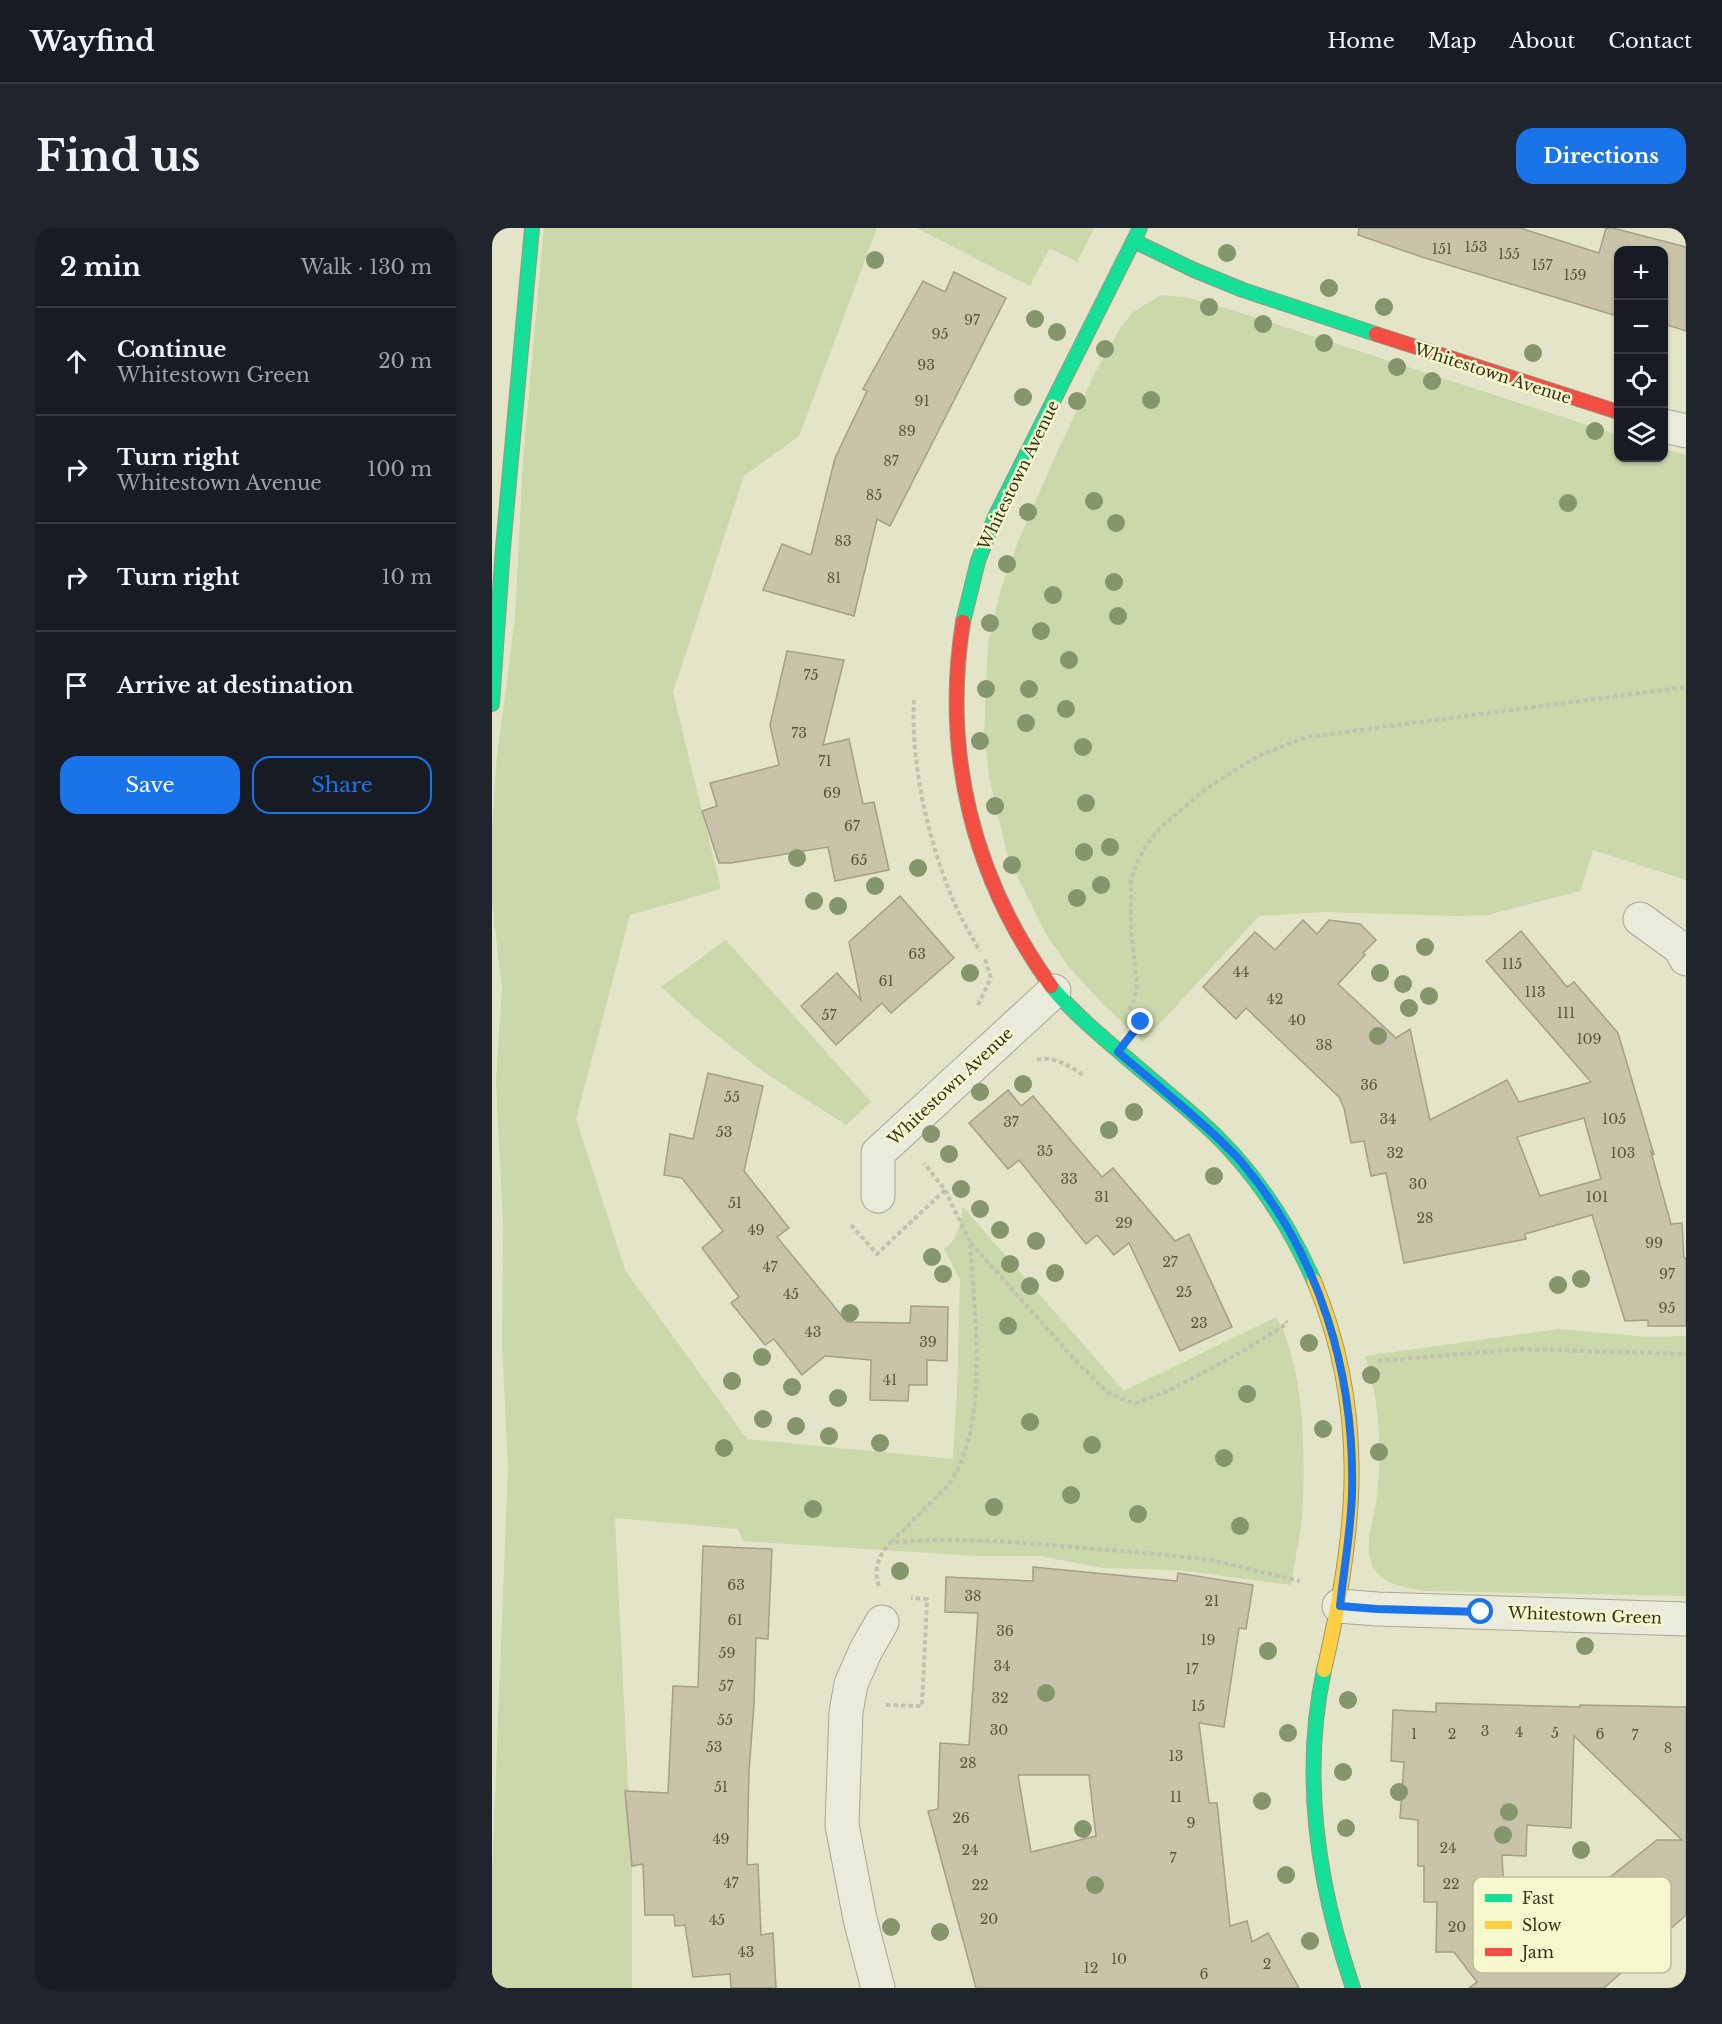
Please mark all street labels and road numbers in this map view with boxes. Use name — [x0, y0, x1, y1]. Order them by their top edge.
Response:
street label: Whitestown Avenue — [1411, 338, 1574, 408]
street label: Whitestown Avenue — [973, 397, 1063, 554]
street label: Whitestown Avenue — [883, 1023, 1017, 1150]
street label: Whitestown Green — [1507, 1602, 1662, 1628]

